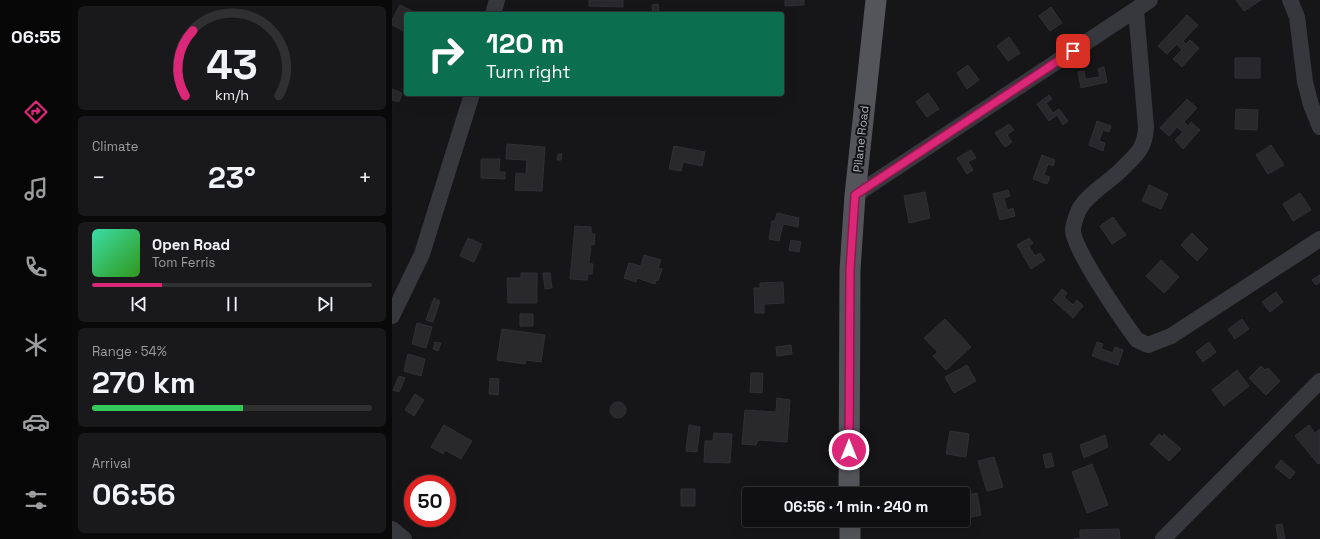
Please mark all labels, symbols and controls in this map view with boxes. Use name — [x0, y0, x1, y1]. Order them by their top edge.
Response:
text: 06:55 — [11, 25, 61, 48]
text: 120 m — [486, 25, 564, 61]
icon: right — [420, 28, 472, 80]
pin — [1056, 34, 1090, 68]
text: 43 — [206, 38, 258, 91]
icon: arrive — [1062, 40, 1084, 62]
text: Turn right — [486, 60, 570, 83]
text: km/h — [215, 86, 249, 104]
icon: directions — [22, 98, 50, 126]
street label: Pilane Road — [850, 105, 872, 173]
text: Climate — [92, 138, 138, 155]
text: 23° — [208, 158, 256, 197]
text: − — [92, 163, 106, 191]
text: + — [358, 163, 372, 191]
icon: music — [22, 175, 50, 203]
text: Open Road — [152, 235, 230, 254]
icon: phone — [22, 253, 50, 281]
text: Tom Ferris — [152, 254, 215, 271]
icon: previous — [128, 293, 150, 315]
icon: pause — [221, 293, 243, 315]
icon: next — [314, 293, 336, 315]
icon: climate — [22, 331, 50, 359]
text: Range · 54% — [92, 343, 167, 360]
text: 270 km — [92, 363, 196, 402]
icon: car — [22, 408, 50, 436]
position arrow — [828, 429, 870, 471]
text: Arrival — [92, 455, 131, 472]
text: 06:56 — [92, 475, 175, 514]
speed limit sign: 50 — [404, 475, 456, 527]
icon: filters — [22, 486, 50, 514]
text: 06:56 · 1 min · 240 m — [784, 497, 928, 516]

